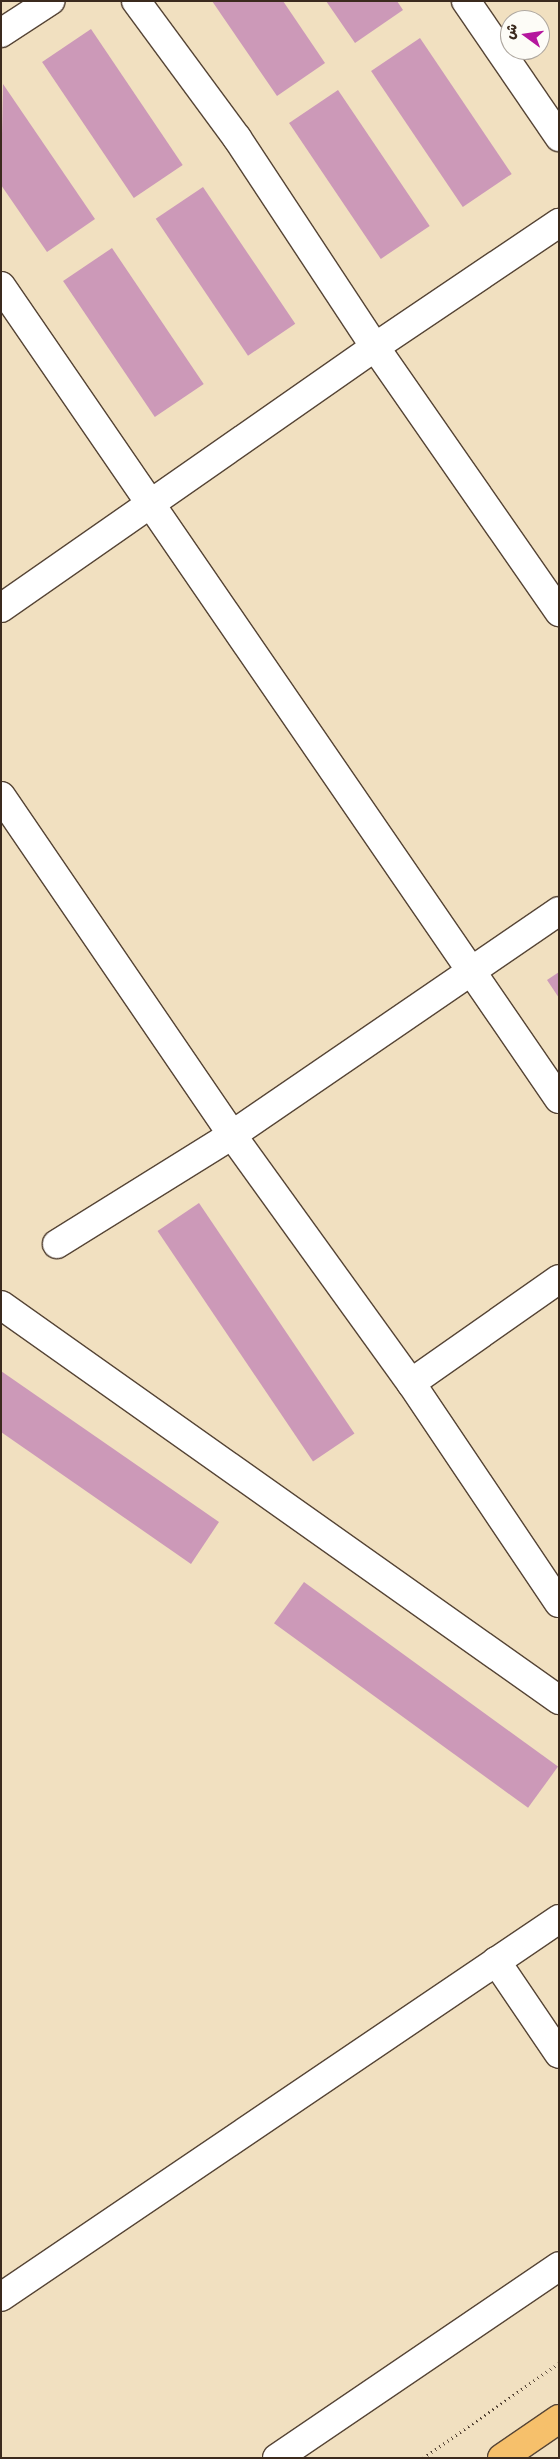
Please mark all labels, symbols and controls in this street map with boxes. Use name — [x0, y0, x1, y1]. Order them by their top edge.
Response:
north arrow — [500, 10, 550, 60]
text: ش — [501, 22, 522, 41]

